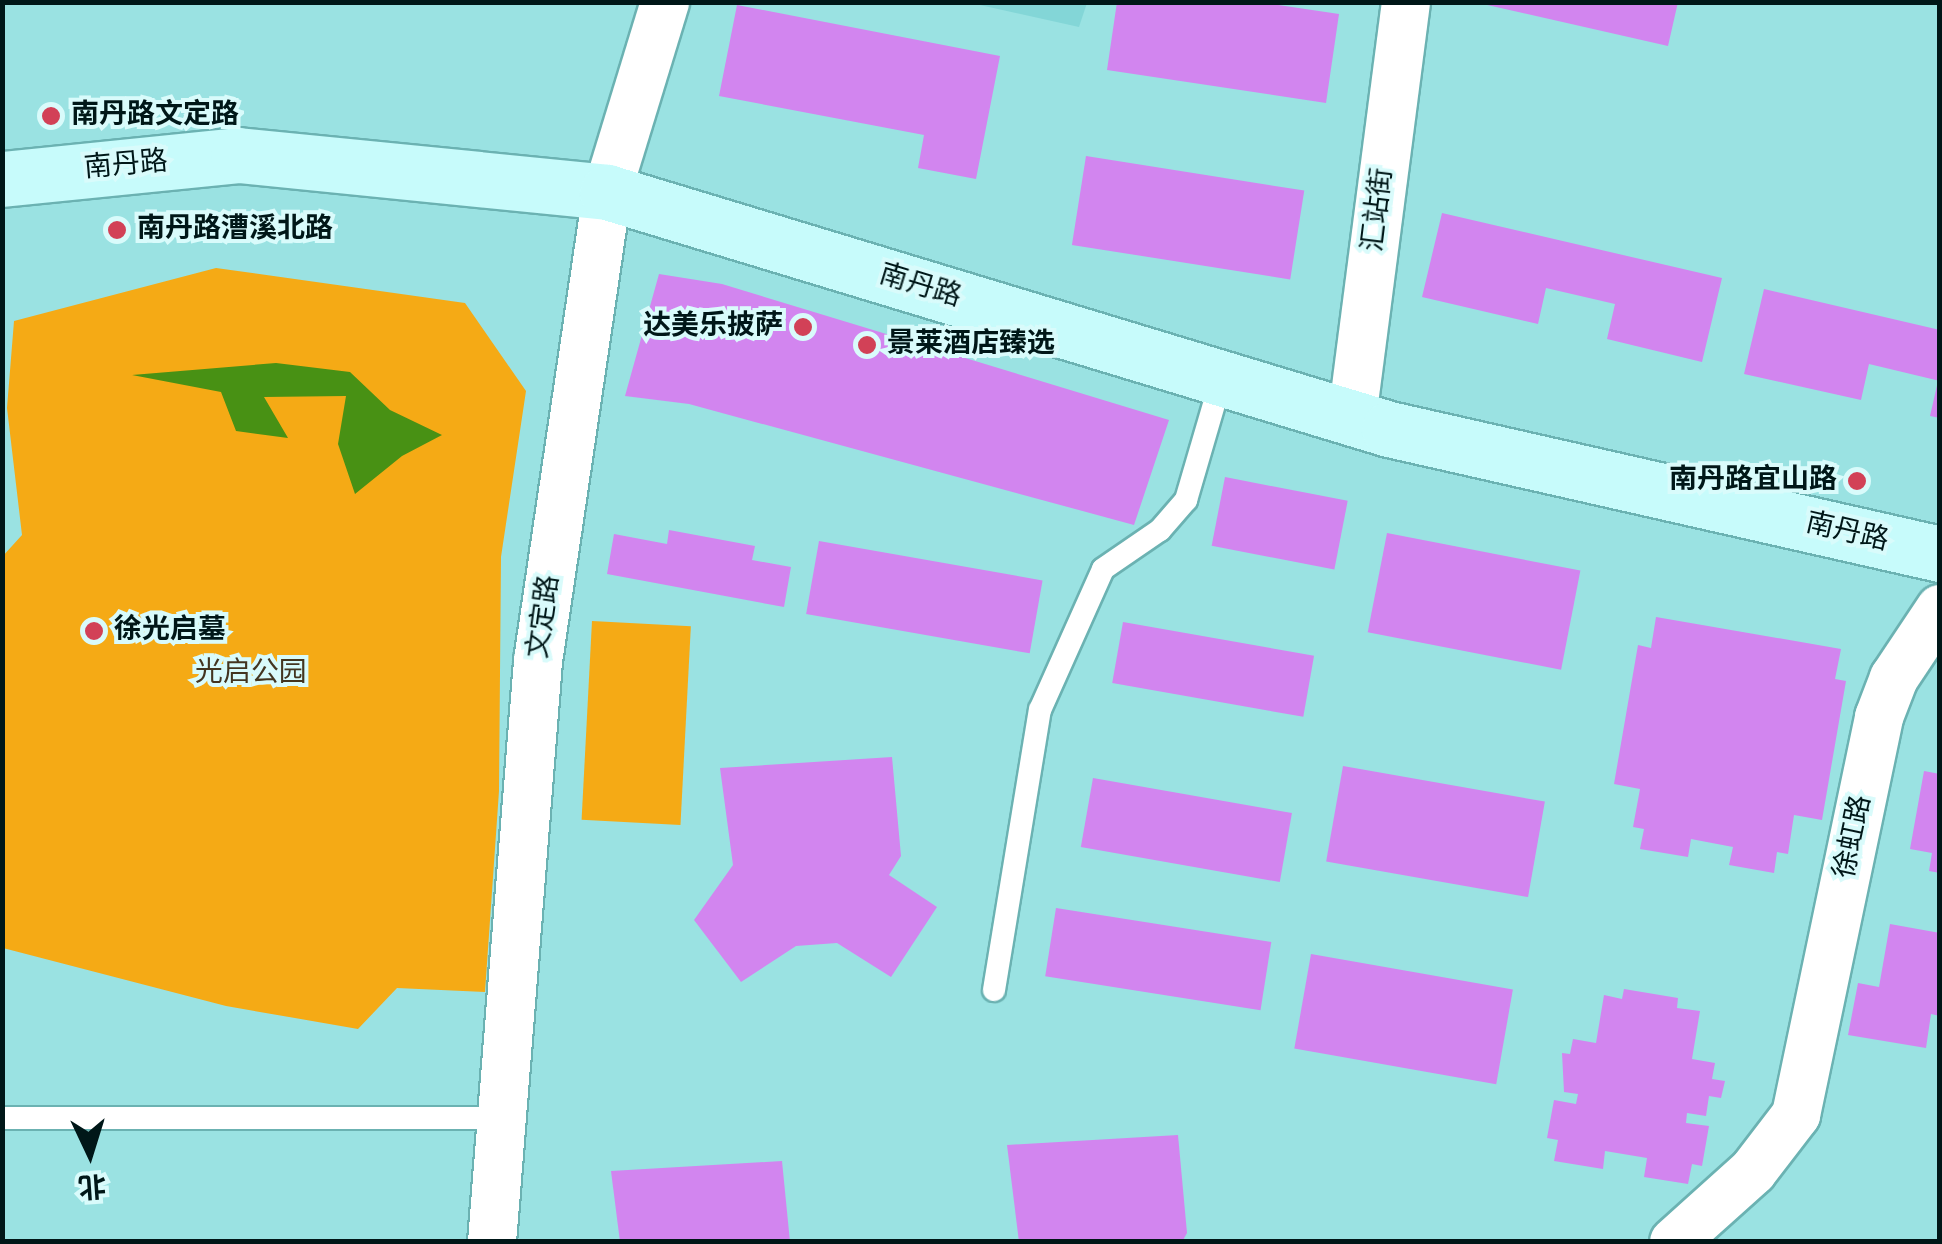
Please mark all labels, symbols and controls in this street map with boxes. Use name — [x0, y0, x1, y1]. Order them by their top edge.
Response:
place label: 南丹路文定路 — [71, 99, 239, 133]
marker: 南丹路文定路 — [40, 105, 62, 127]
street label: 南丹路 — [83, 146, 169, 186]
street label: 汇站街 — [1357, 166, 1401, 254]
place label: 南丹路漕溪北路 — [137, 213, 333, 247]
marker: 南丹路漕溪北路 — [106, 219, 128, 241]
street label: 南丹路 — [875, 259, 965, 315]
place label: 达美乐披萨 — [643, 310, 783, 344]
marker: 达美乐披萨 — [792, 316, 814, 338]
place label: 景莱酒店臻选 — [887, 328, 1055, 362]
marker: 景莱酒店臻选 — [856, 334, 878, 356]
place label: 南丹路宜山路 — [1669, 464, 1837, 498]
marker: 南丹路宜山路 — [1846, 470, 1868, 492]
street label: 南丹路 — [1802, 507, 1892, 559]
street label: 文定路 — [523, 573, 567, 661]
place label: 徐光启墓 — [114, 614, 226, 648]
marker: 徐光启墓 — [83, 620, 105, 642]
park label: 光启公园 — [195, 657, 307, 691]
street label: 徐虹路 — [1829, 792, 1879, 882]
north arrow — [40, 1104, 140, 1204]
text: 北 — [77, 1165, 107, 1203]

